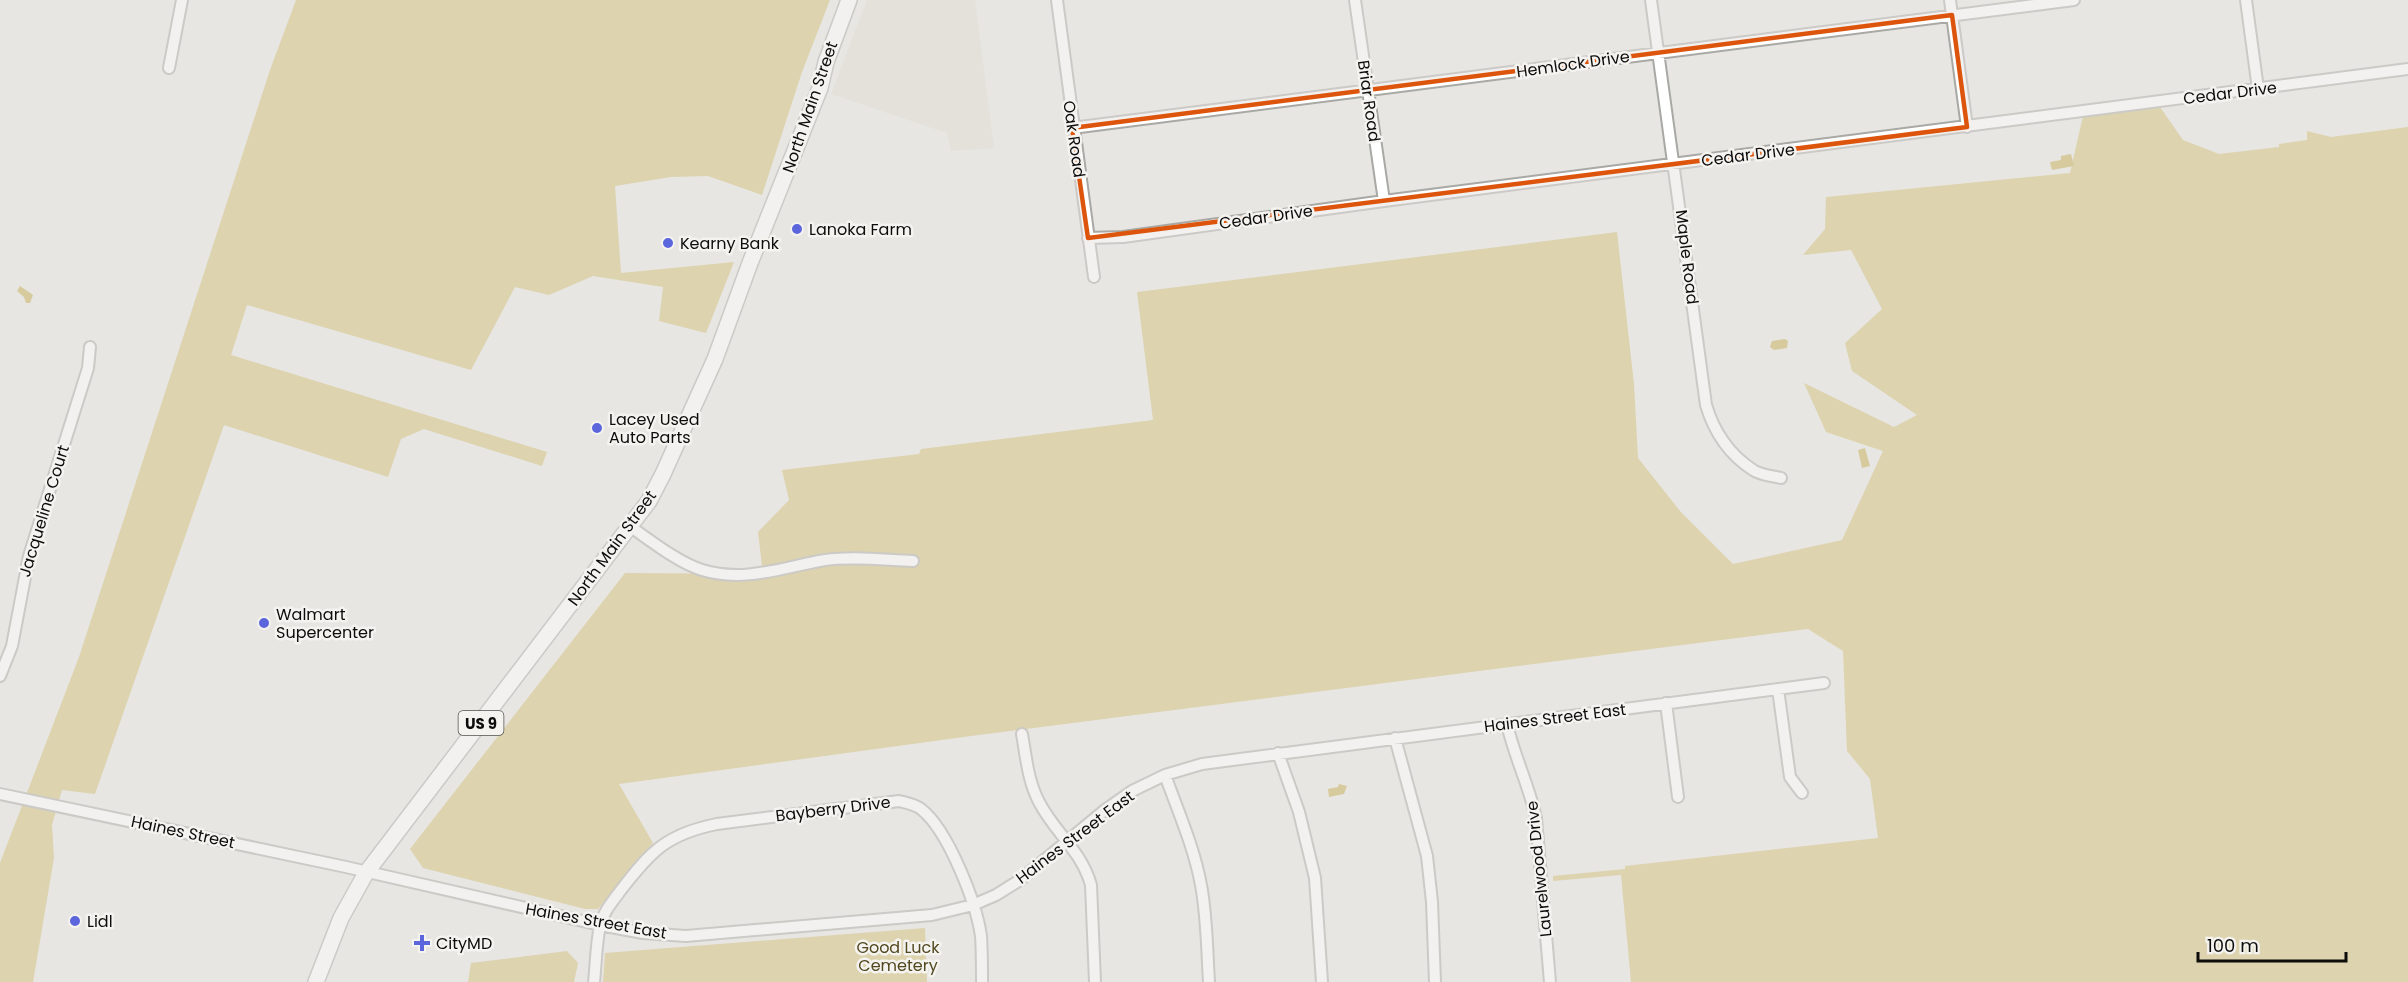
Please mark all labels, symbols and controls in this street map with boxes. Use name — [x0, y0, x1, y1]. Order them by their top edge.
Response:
street label: North Main Street — [777, 38, 843, 176]
street label: Hemlock Drive — [1515, 45, 1631, 83]
street label: Briar Road — [1352, 59, 1386, 143]
street label: Cedar Drive — [2182, 76, 2278, 110]
street label: Oak Road — [1057, 99, 1091, 179]
street label: Cedar Drive — [1700, 138, 1796, 172]
street label: Cedar Drive — [1218, 199, 1314, 235]
street label: Maple Road — [1670, 208, 1704, 306]
place label: Lanoka Farm — [809, 218, 912, 241]
marker: Lanoka Farm — [790, 222, 804, 236]
place label: Kearny Bank — [680, 232, 780, 255]
marker: Kearny Bank — [661, 236, 675, 250]
place label: Lacey Used Auto Parts — [609, 408, 700, 449]
marker: Lacey Used Auto Parts — [590, 421, 604, 435]
street label: Jacqueline Court — [13, 442, 75, 580]
street label: North Main Street — [562, 485, 662, 610]
place label: Walmart Supercenter — [276, 603, 374, 644]
marker: Walmart Supercenter — [257, 616, 271, 630]
street label: Haines Street East — [1483, 698, 1628, 738]
road number: US 9 — [458, 711, 504, 735]
street label: Haines Street East — [1011, 785, 1139, 889]
street label: Bayberry Drive — [774, 791, 892, 827]
street label: Laurelwood Drive — [1520, 800, 1558, 938]
street label: Haines Street — [129, 810, 237, 854]
street label: Haines Street East — [524, 897, 669, 945]
place label: Lidl — [87, 910, 113, 933]
marker: Lidl — [68, 914, 82, 928]
scale bar — [2198, 925, 2346, 963]
place label: CityMD — [436, 932, 492, 955]
text: 100 m — [2207, 933, 2259, 958]
marker: CityMD — [413, 934, 431, 952]
park label: Good Luck Cemetery — [856, 936, 940, 977]

